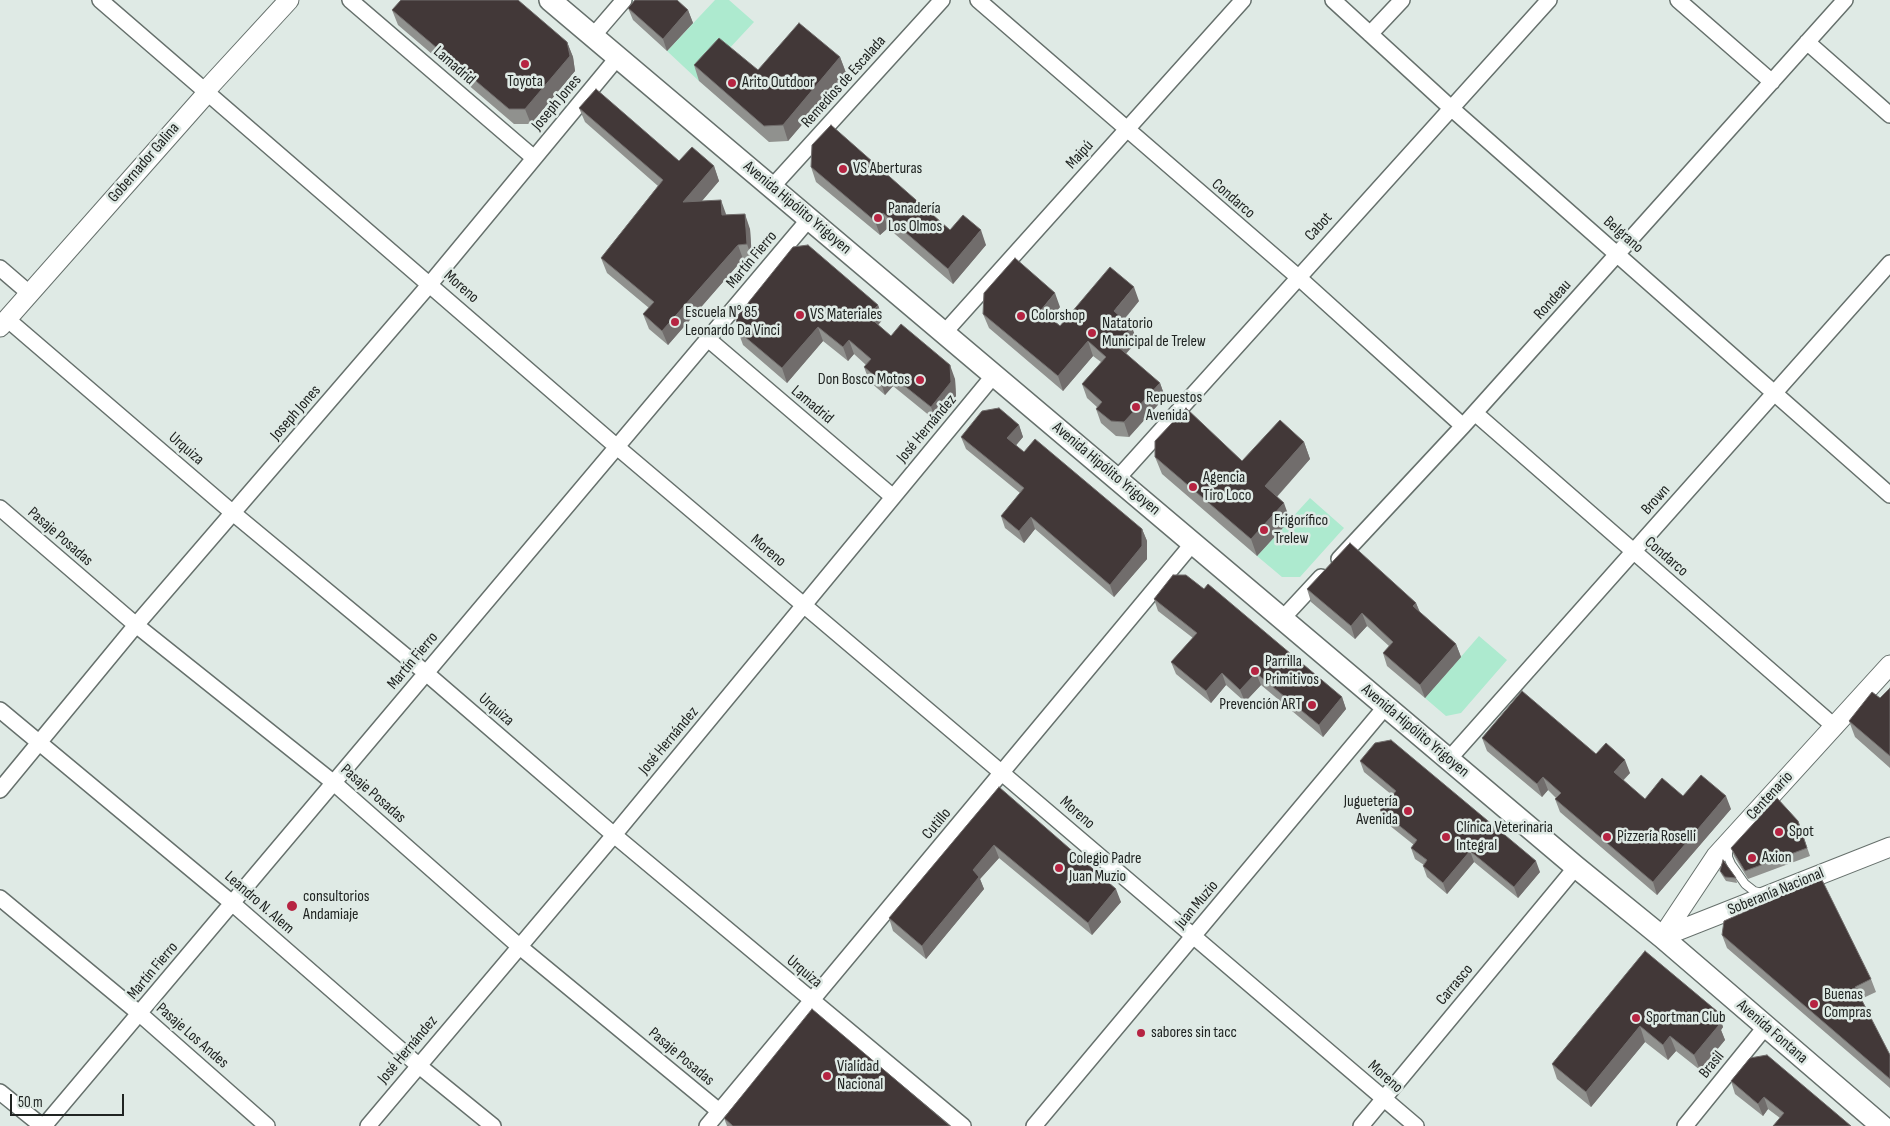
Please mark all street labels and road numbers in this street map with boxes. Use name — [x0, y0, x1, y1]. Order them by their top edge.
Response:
street label: Remedios de Escalada — [798, 32, 890, 132]
street label: Lamadrid — [429, 43, 479, 89]
street label: Joseph Jones — [528, 71, 586, 135]
street label: Gobernador Galina — [104, 119, 184, 207]
street label: Maipú — [1062, 137, 1098, 173]
street label: Avenida Hipólito Yrigoyen — [739, 157, 855, 259]
street label: Condarco — [1207, 175, 1259, 223]
street label: Cabot — [1301, 209, 1337, 245]
street label: Belgrano — [1599, 212, 1647, 258]
street label: Martín Fierro — [722, 227, 782, 293]
street label: Moreno — [439, 267, 483, 307]
street label: Rondeau — [1530, 276, 1576, 324]
street label: Joseph Jones — [267, 381, 325, 445]
street label: Lamadrid — [787, 382, 837, 428]
street label: José Hernández — [893, 391, 961, 467]
street label: Avenida Hipólito Yrigoyen — [1048, 418, 1164, 520]
street label: Urquiza — [164, 428, 208, 470]
street label: Brown — [1638, 481, 1674, 519]
street label: Pasaje Posadas — [23, 503, 97, 571]
street label: Moreno — [746, 531, 790, 571]
street label: Condarco — [1640, 533, 1692, 581]
street label: Martín Fierro — [383, 628, 443, 694]
street label: Avenida Hipólito Yrigoyen — [1357, 680, 1473, 782]
street label: Urquiza — [474, 689, 518, 731]
street label: José Hernández — [635, 703, 703, 779]
street label: Pasaje Posadas — [336, 760, 410, 828]
street label: Centenario — [1743, 768, 1797, 824]
street label: Moreno — [1055, 793, 1099, 833]
street label: Cutillo — [918, 804, 956, 844]
street label: Soberanía Nacional — [1725, 864, 1827, 920]
street label: Leandro N. Alem — [220, 868, 298, 938]
street label: Juan Muzio — [1171, 877, 1223, 933]
street label: Martín Fierro — [123, 938, 183, 1004]
street label: Urquiza — [782, 952, 826, 992]
street label: Carrasco — [1432, 961, 1478, 1009]
street label: Avenida Fontana — [1733, 996, 1811, 1068]
street label: Pasaje Los Andes — [152, 999, 232, 1073]
street label: José Hernández — [374, 1012, 442, 1088]
street label: Pasaje Posadas — [644, 1024, 718, 1090]
street label: Brasil — [1695, 1048, 1729, 1082]
street label: Moreno — [1363, 1057, 1407, 1097]

